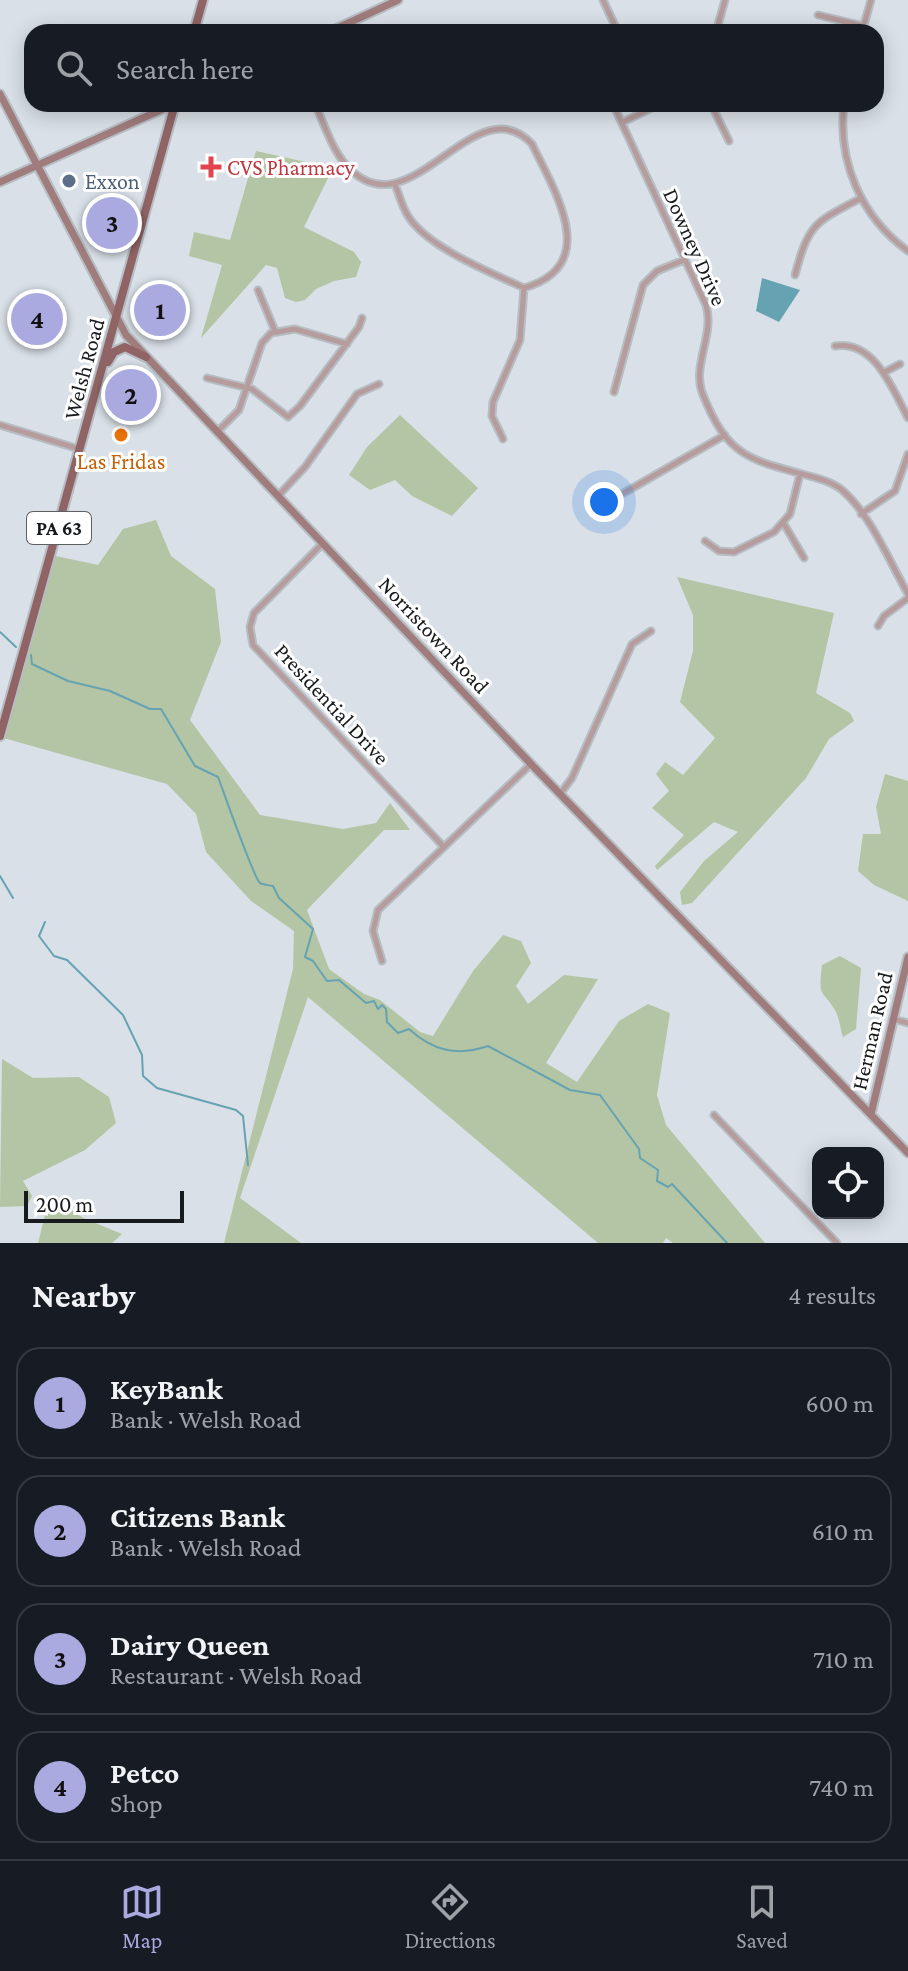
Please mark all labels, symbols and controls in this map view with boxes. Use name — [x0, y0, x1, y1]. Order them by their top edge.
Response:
search box — [24, 24, 884, 112]
icon: search — [52, 46, 96, 90]
text: Search here — [116, 52, 254, 85]
place label: CVS Pharmacy — [227, 155, 356, 180]
marker: CVS Pharmacy — [202, 158, 220, 176]
place label: Exxon — [85, 169, 140, 194]
marker: Exxon — [60, 172, 78, 190]
street label: Downey Drive — [658, 185, 732, 309]
pin: 3 — [86, 193, 138, 253]
pin: 1 — [134, 280, 186, 340]
pin: 4 — [11, 289, 63, 349]
street label: Welsh Road — [58, 315, 110, 422]
pin: 2 — [105, 365, 157, 425]
marker: Las Fridas — [112, 426, 130, 444]
place label: Las Fridas — [77, 449, 165, 474]
your location — [584, 482, 624, 522]
road number: PA 63 — [27, 512, 91, 544]
street label: Norristown Road — [374, 572, 495, 699]
street label: Presidential Drive — [269, 638, 395, 770]
street label: Herman Road — [846, 969, 898, 1092]
map controls — [812, 1147, 884, 1219]
button: locate — [812, 1147, 884, 1219]
scale bar — [24, 1187, 184, 1223]
text: 200 m — [36, 1192, 93, 1217]
text: Nearby — [32, 1277, 135, 1314]
text: 4 results — [788, 1281, 876, 1310]
text: KeyBank — [110, 1372, 223, 1405]
text: 1 — [55, 1389, 65, 1418]
text: 600 m — [806, 1389, 874, 1418]
text: Bank · Welsh Road — [110, 1405, 301, 1434]
text: Citizens Bank — [110, 1500, 285, 1533]
text: 2 — [53, 1517, 67, 1546]
text: 610 m — [812, 1517, 874, 1546]
text: Bank · Welsh Road — [110, 1533, 301, 1562]
text: Dairy Queen — [110, 1628, 269, 1661]
text: 3 — [54, 1645, 66, 1674]
text: 710 m — [813, 1645, 874, 1674]
text: Restaurant · Welsh Road — [110, 1661, 362, 1690]
text: Petco — [110, 1756, 179, 1789]
text: 4 — [53, 1773, 67, 1802]
text: 740 m — [809, 1773, 874, 1802]
text: Shop — [110, 1789, 163, 1818]
tab: Map — [120, 1880, 164, 1953]
tab: Directions — [405, 1880, 496, 1953]
tab: Saved — [736, 1880, 788, 1953]

